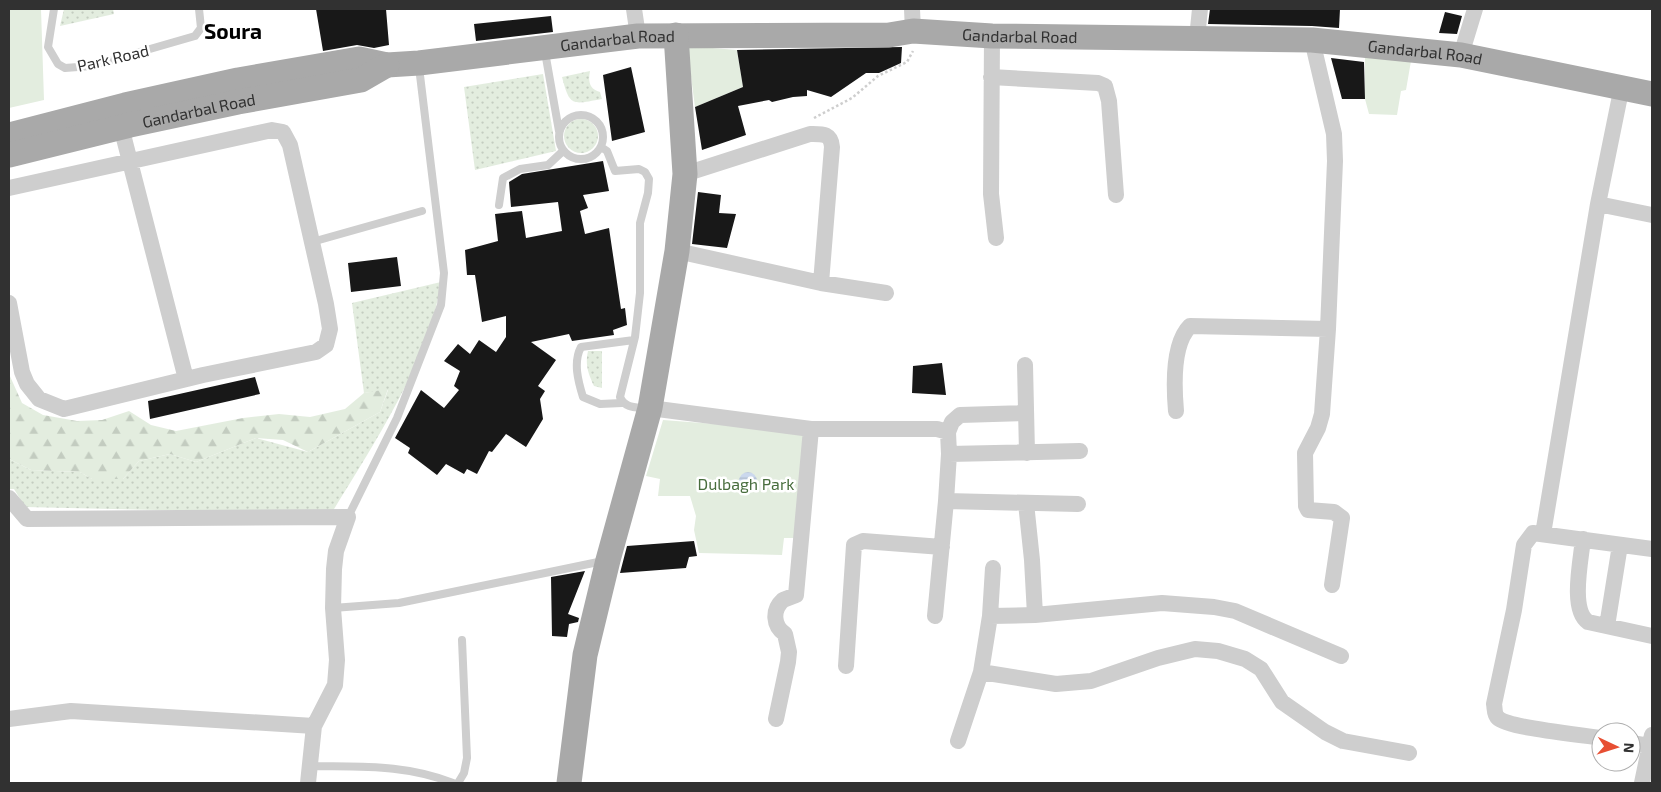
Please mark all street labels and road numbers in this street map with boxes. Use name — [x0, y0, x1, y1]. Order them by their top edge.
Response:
street label: Gandarbal Road — [962, 24, 1078, 46]
street label: Gandarbal Road — [559, 26, 675, 55]
street label: Gandarbal Road — [1367, 36, 1484, 68]
street label: Park Road — [75, 40, 151, 75]
street label: Gandarbal Road — [140, 89, 257, 131]

